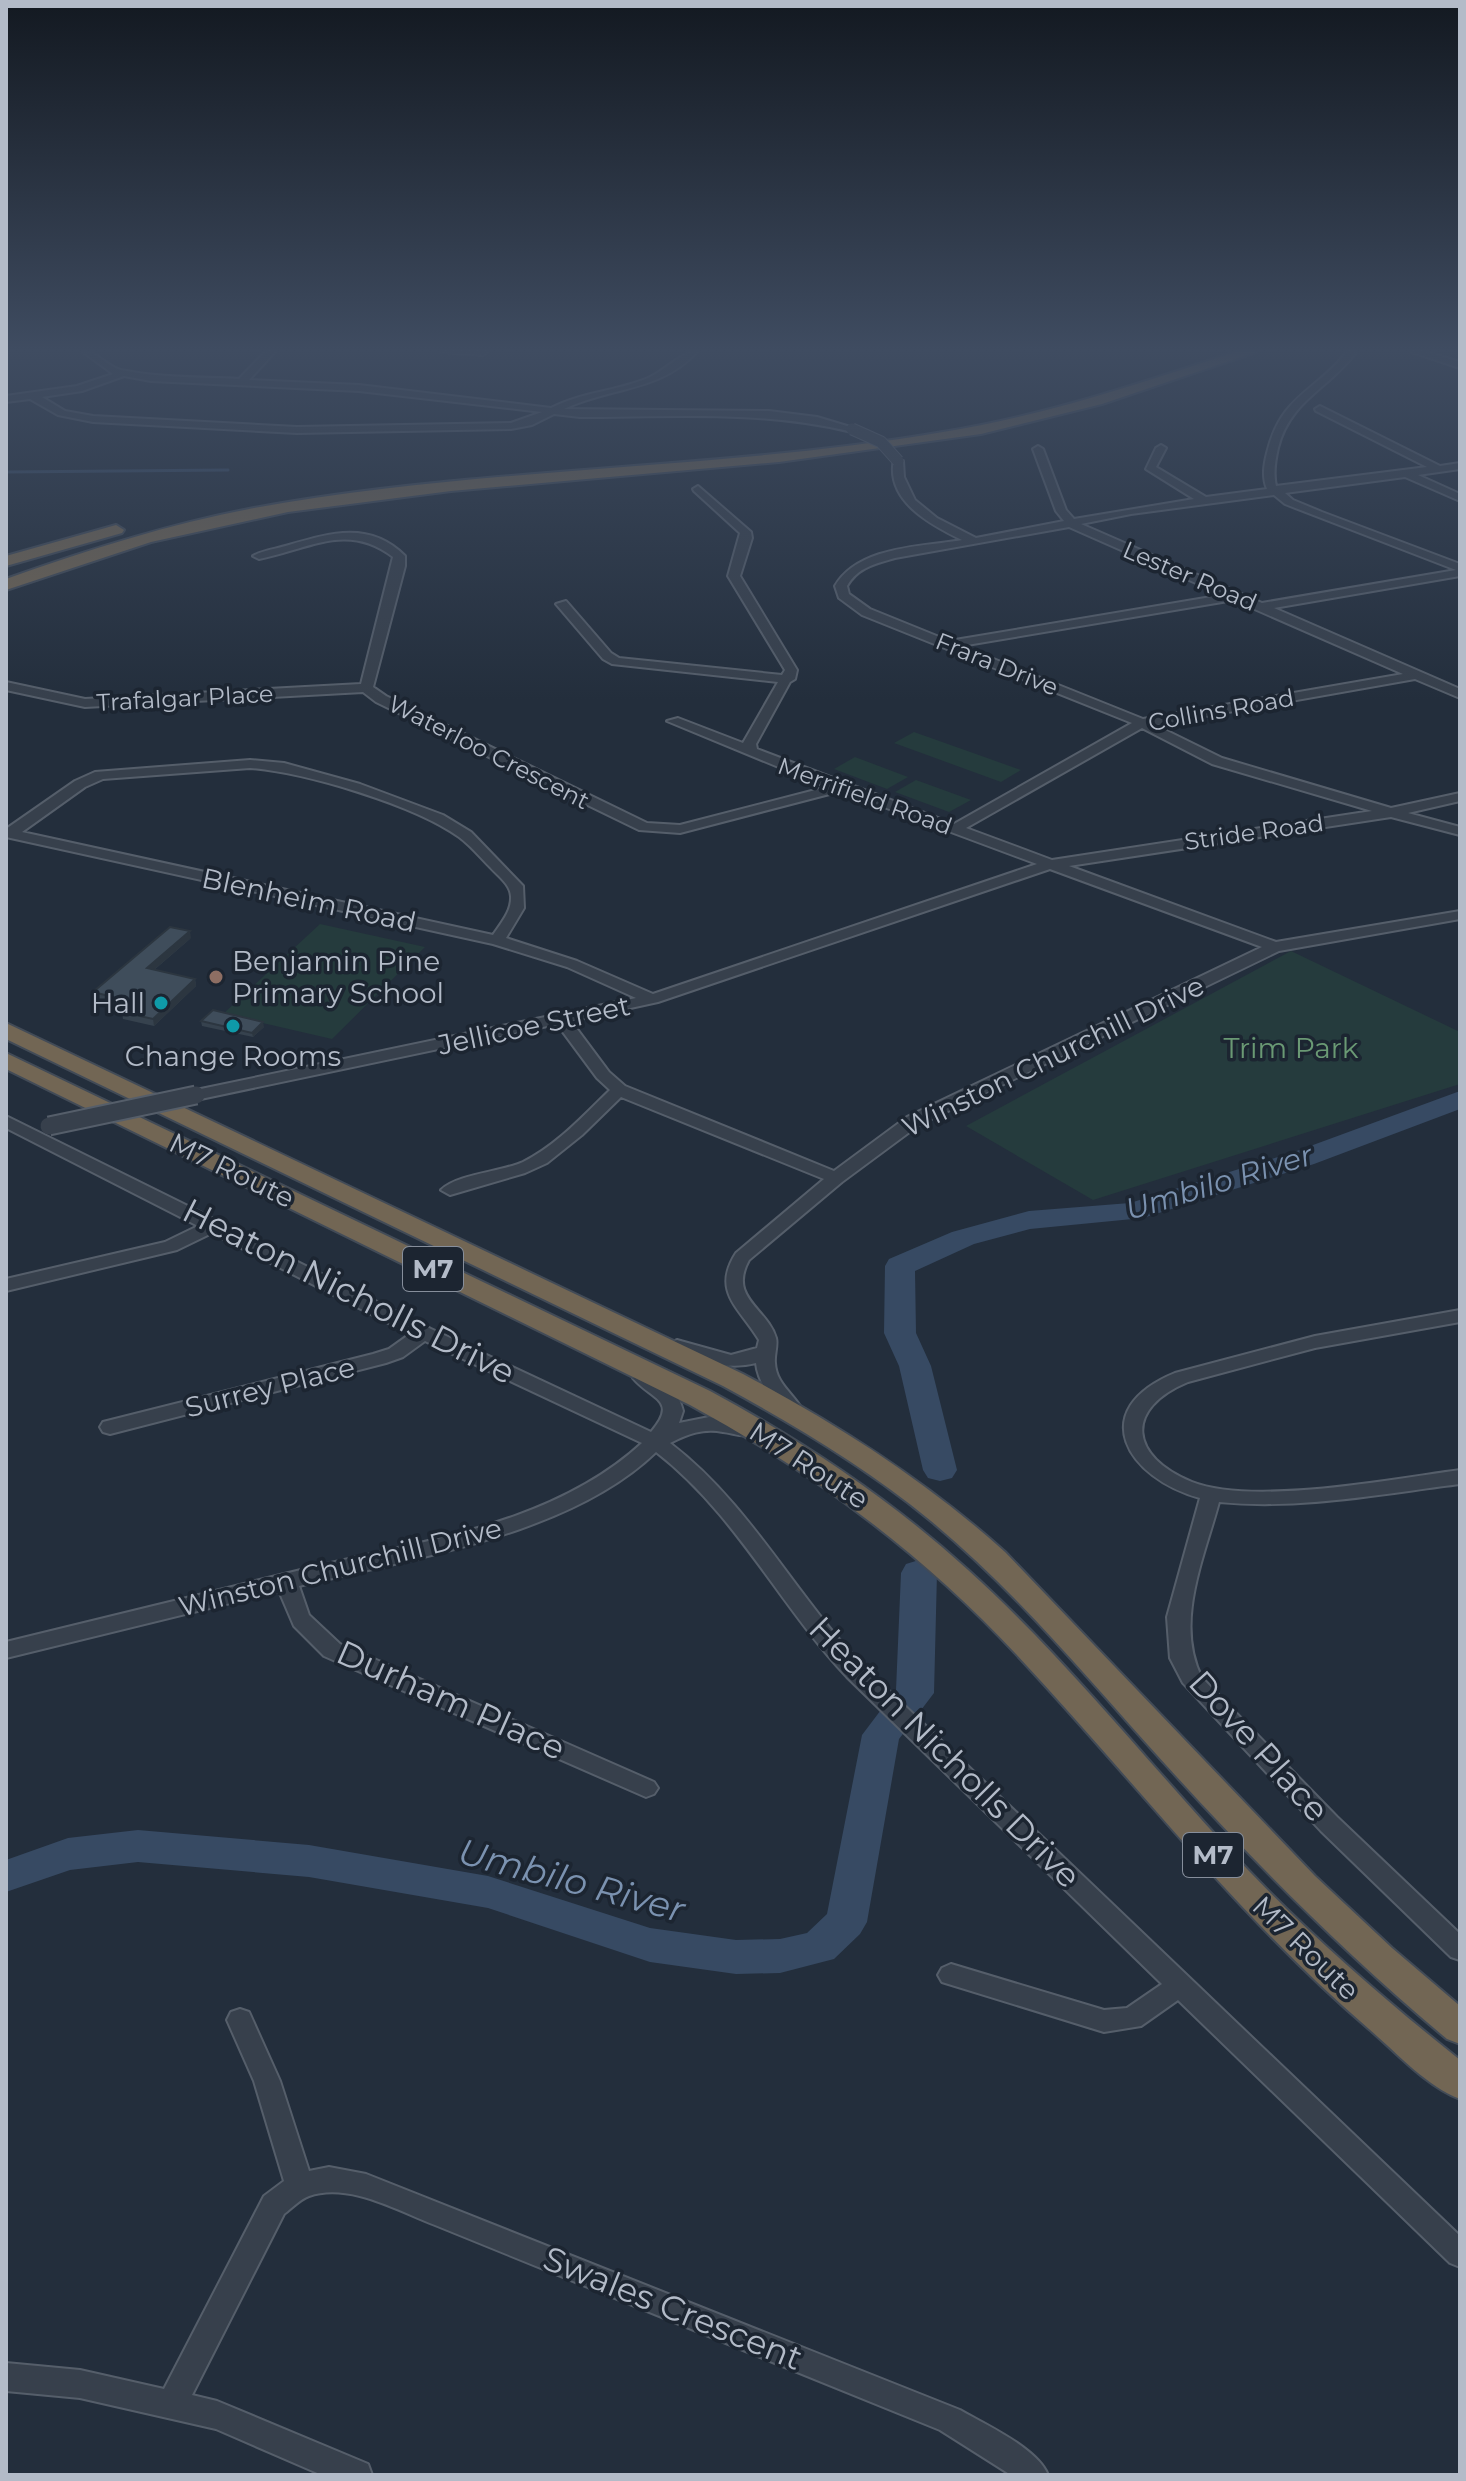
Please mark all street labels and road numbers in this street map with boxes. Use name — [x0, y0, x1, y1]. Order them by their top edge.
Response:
street label: Lester Road — [1119, 535, 1261, 617]
street label: Frara Drive — [931, 626, 1063, 702]
street label: Trafalgar Place — [96, 679, 274, 717]
street label: Collins Road — [1146, 683, 1296, 737]
street label: Waterloo Crescent — [384, 689, 595, 815]
street label: Merrifield Road — [774, 751, 956, 841]
street label: Stride Road — [1183, 808, 1325, 856]
street label: Blenheim Road — [199, 861, 419, 939]
street label: Winston Churchill Drive — [897, 968, 1209, 1144]
street label: Jellicoe Street — [434, 988, 633, 1062]
street label: M7 Route — [164, 1125, 300, 1215]
street label: Heaton Nicholls Drive — [176, 1189, 522, 1393]
road number: M7 — [403, 1247, 463, 1291]
street label: Surrey Place — [182, 1349, 358, 1425]
street label: M7 Route — [743, 1414, 875, 1516]
street label: Winston Churchill Drive — [175, 1510, 505, 1624]
street label: Heaton Nicholls Drive — [800, 1607, 1090, 1897]
street label: Durham Place — [330, 1631, 572, 1769]
street label: Dove Place — [1180, 1662, 1338, 1830]
road number: M7 — [1183, 1833, 1243, 1877]
street label: M7 Route — [1246, 1889, 1366, 2007]
street label: Swales Crescent — [537, 2237, 809, 2379]

